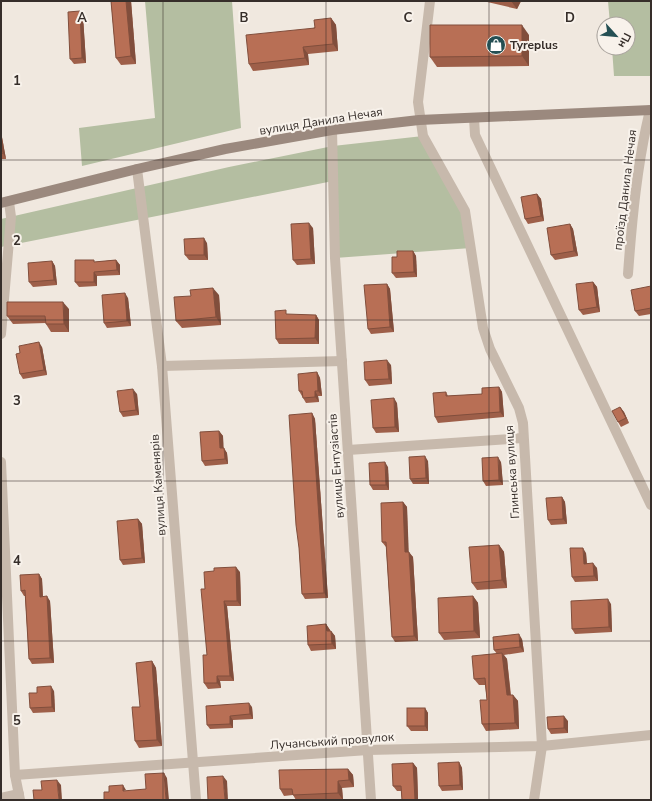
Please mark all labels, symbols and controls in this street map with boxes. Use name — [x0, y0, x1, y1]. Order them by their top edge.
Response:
text: A — [77, 9, 87, 27]
text: B — [240, 9, 249, 27]
text: C — [404, 9, 413, 27]
text: D — [565, 9, 575, 27]
north arrow — [596, 16, 636, 56]
text: Пн — [614, 30, 635, 50]
shop icon: Tyreplus — [485, 34, 507, 56]
place label: Tyreplus — [510, 37, 558, 53]
text: 1 — [13, 72, 21, 90]
street label: вулиця Данила Нечая — [258, 103, 384, 139]
street label: проїзд Данила Нечая — [610, 129, 640, 251]
text: 2 — [13, 232, 21, 250]
text: 3 — [13, 392, 21, 410]
street label: вулиця Ентузіастів — [324, 413, 348, 519]
street label: Глинська вулиця — [501, 425, 523, 519]
street label: вулиця Каменярів — [146, 433, 170, 536]
text: 4 — [13, 552, 21, 570]
text: 5 — [13, 712, 21, 730]
street label: Лучанський провулок — [269, 729, 395, 753]

